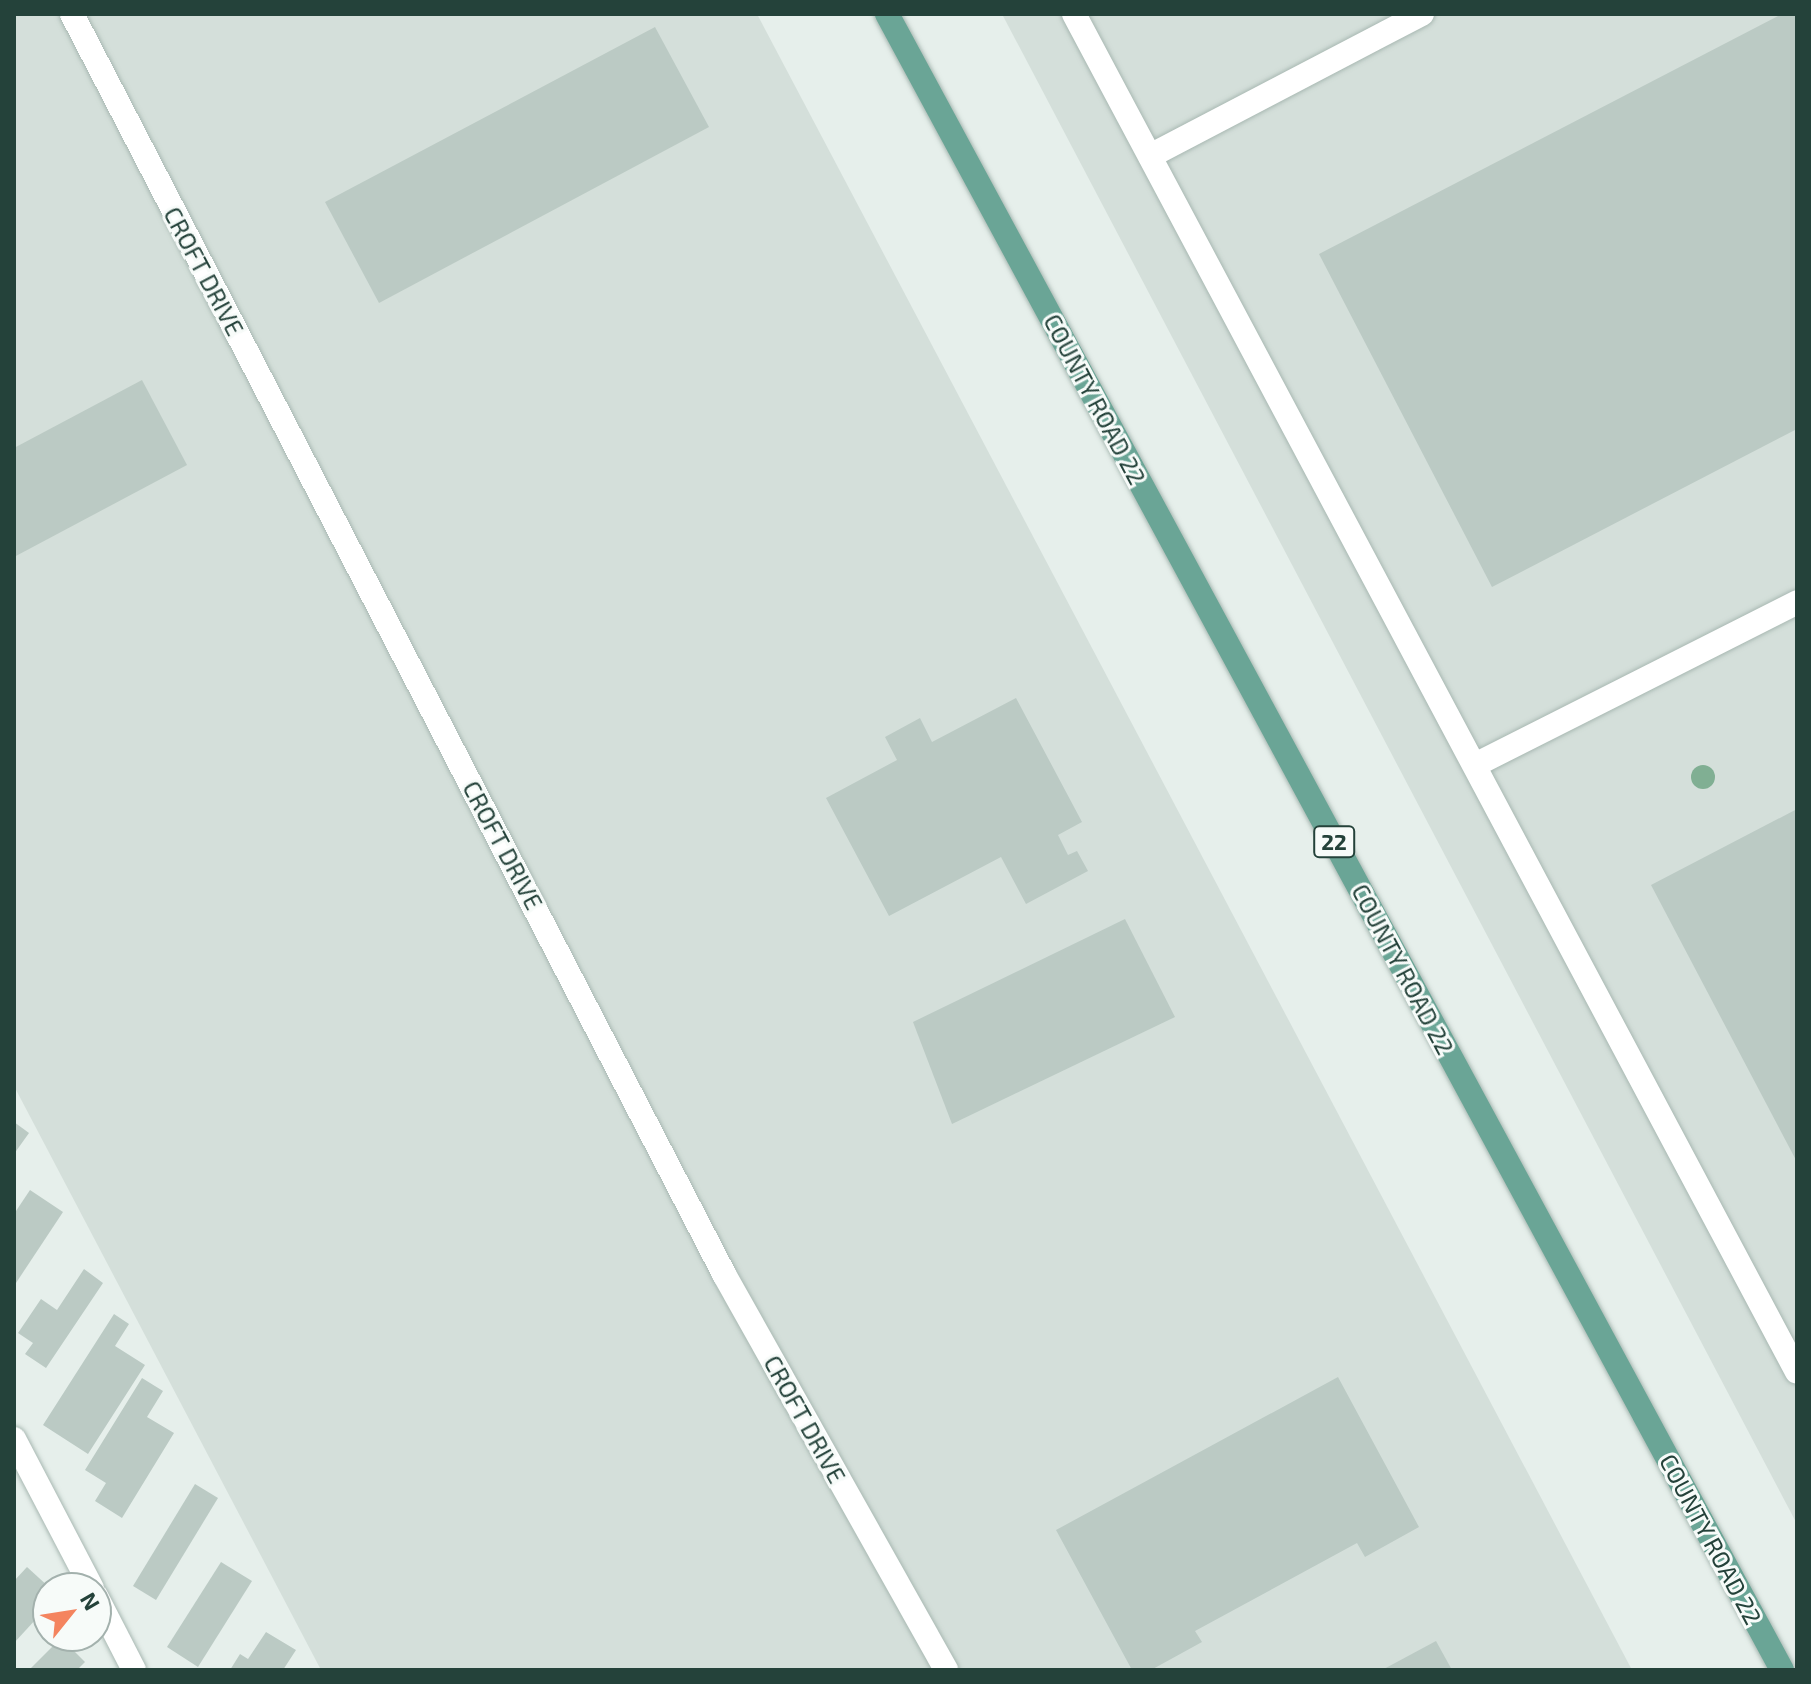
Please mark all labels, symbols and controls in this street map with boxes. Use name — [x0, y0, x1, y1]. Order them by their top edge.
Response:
street label: CROFT DRIVE — [158, 202, 250, 340]
street label: COUNTY ROAD 22 — [1038, 309, 1152, 489]
street label: CROFT DRIVE — [457, 776, 549, 914]
road number: 22 — [1312, 824, 1356, 860]
street label: COUNTY ROAD 22 — [1346, 879, 1460, 1059]
street label: CROFT DRIVE — [758, 1350, 852, 1488]
street label: COUNTY ROAD 22 — [1654, 1449, 1768, 1629]
north arrow — [32, 1572, 112, 1652]
text: N — [76, 1588, 106, 1614]

